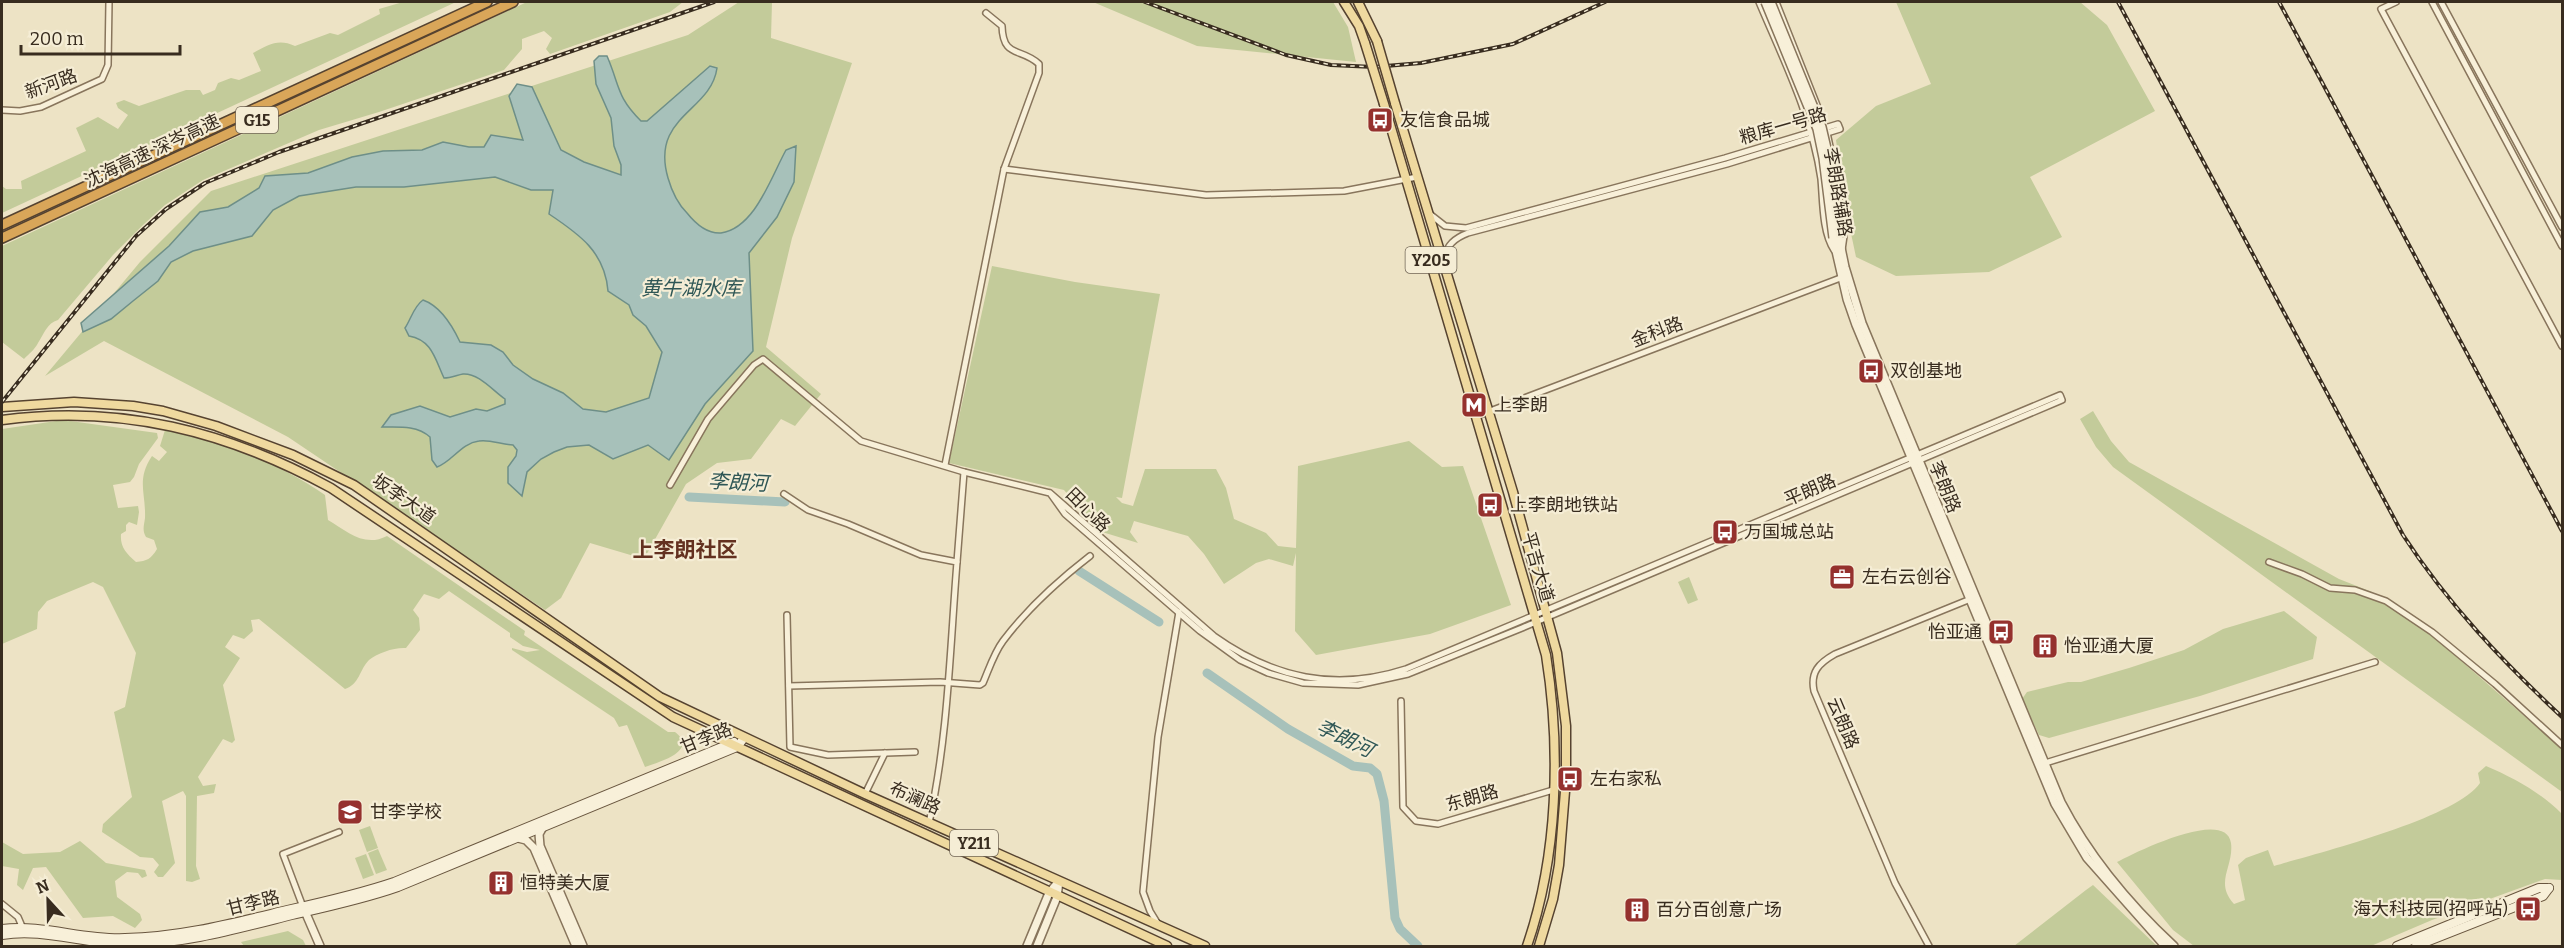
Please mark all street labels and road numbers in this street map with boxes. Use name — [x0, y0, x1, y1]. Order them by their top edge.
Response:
street label: 新河路 — [22, 64, 80, 104]
street label: 粮库一号路 — [1737, 103, 1829, 149]
road number: G15 — [236, 107, 278, 133]
street label: 沈海高速 深岑高速 — [80, 110, 224, 192]
street label: 李朗路辅路 — [1819, 146, 1857, 238]
road number: Y205 — [1406, 247, 1456, 273]
street label: 金科路 — [1628, 312, 1686, 352]
street label: 李朗路 — [1925, 458, 1965, 516]
street label: 坂李大道 — [368, 469, 440, 529]
street label: 平朗路 — [1781, 469, 1839, 511]
street label: 田心路 — [1061, 483, 1115, 537]
street label: 平吉大道 — [1518, 529, 1558, 605]
street label: 云朗路 — [1822, 694, 1864, 752]
street label: 甘李路 — [677, 718, 735, 758]
street label: 布澜路 — [886, 777, 944, 819]
street label: 东朗路 — [1443, 780, 1501, 816]
road number: Y211 — [950, 830, 998, 856]
street label: 甘李路 — [224, 886, 282, 920]

